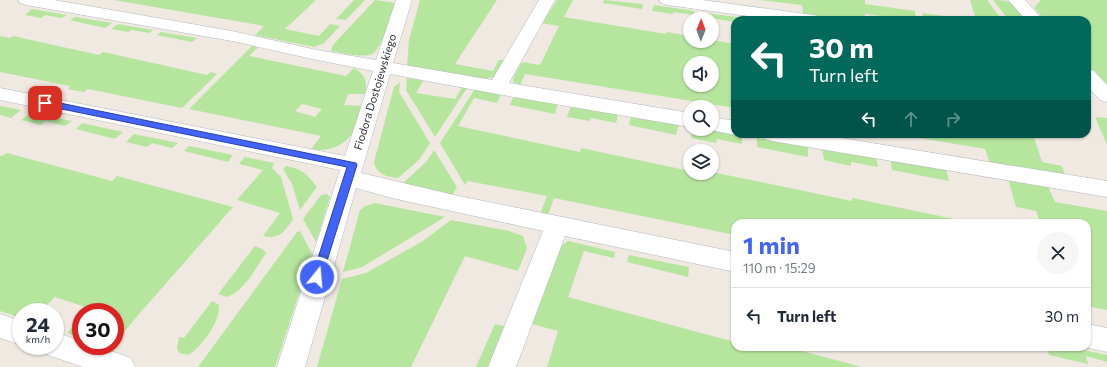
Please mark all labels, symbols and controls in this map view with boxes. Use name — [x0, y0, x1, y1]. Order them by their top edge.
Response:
north arrow — [683, 12, 719, 48]
map controls — [683, 12, 719, 180]
text: 30 m — [809, 30, 874, 64]
street label: Fiodora Dostojewskiego — [351, 32, 398, 151]
icon: left — [743, 32, 795, 84]
button: sound — [683, 56, 719, 92]
text: Turn left — [809, 64, 878, 86]
pin — [28, 86, 62, 120]
icon: arrive — [34, 92, 56, 114]
button: search — [683, 100, 719, 136]
icon: left — [858, 108, 880, 130]
icon: ahead — [900, 108, 922, 130]
icon: right — [942, 108, 964, 130]
button: layers — [683, 144, 719, 180]
text: 1 min — [743, 230, 800, 259]
button: close — [1037, 232, 1079, 274]
position arrow — [296, 256, 338, 298]
text: 110 m · 15:29 — [743, 260, 816, 276]
speed limit sign: 30 — [72, 303, 124, 355]
icon: left — [743, 305, 765, 327]
text: Turn left — [777, 307, 836, 325]
text: 30 m — [1045, 307, 1079, 325]
text: 24 — [26, 312, 50, 336]
text: km/h — [26, 333, 50, 345]

